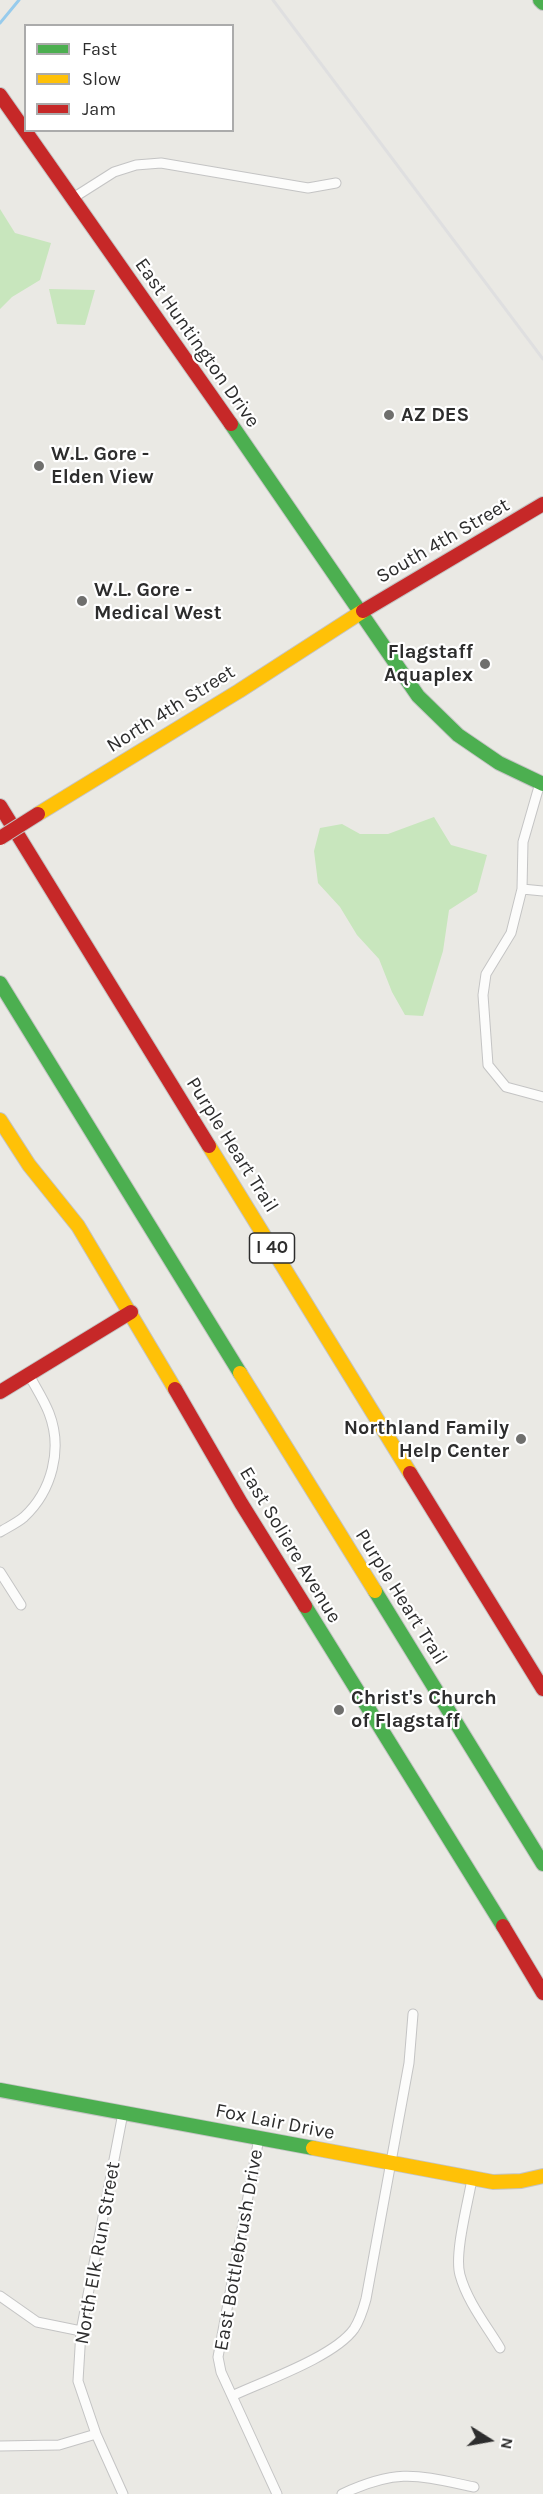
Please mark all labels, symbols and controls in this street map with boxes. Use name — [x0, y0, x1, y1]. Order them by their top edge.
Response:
legend — [24, 24, 234, 132]
text: Fast — [82, 38, 117, 60]
text: Slow — [82, 68, 121, 90]
text: Jam — [82, 98, 116, 120]
street label: East Huntington Drive — [129, 254, 265, 432]
place label: AZ DES — [401, 403, 469, 427]
marker: AZ DES — [382, 408, 396, 422]
place label: W.L. Gore - Elden View — [51, 442, 154, 489]
marker: W.L. Gore - Elden View — [32, 459, 46, 473]
street label: South 4th Street — [372, 493, 514, 589]
place label: W.L. Gore - Medical West — [94, 578, 222, 625]
marker: W.L. Gore - Medical West — [75, 594, 89, 608]
place label: Flagstaff Aquaplex — [384, 640, 473, 687]
marker: Flagstaff Aquaplex — [478, 657, 492, 671]
street label: North 4th Street — [102, 660, 240, 758]
street label: Purple Heart Trail — [181, 1073, 283, 1217]
road number: I 40 — [250, 1233, 294, 1263]
place label: Northland Family Help Center — [344, 1416, 509, 1463]
marker: Northland Family Help Center — [514, 1432, 528, 1446]
street label: East Soliere Avenue — [234, 1463, 346, 1627]
street label: Purple Heart Trail — [350, 1525, 452, 1669]
place label: Christ's Church of Flagstaff — [351, 1686, 497, 1733]
marker: Christ's Church of Flagstaff — [332, 1703, 346, 1717]
street label: Fox Lair Drive — [213, 2099, 337, 2145]
street label: East Bottlebrush Drive — [209, 2147, 269, 2353]
street label: North Elk Run Street — [70, 2160, 126, 2346]
north arrow — [459, 2410, 519, 2470]
text: N — [497, 2436, 518, 2451]

